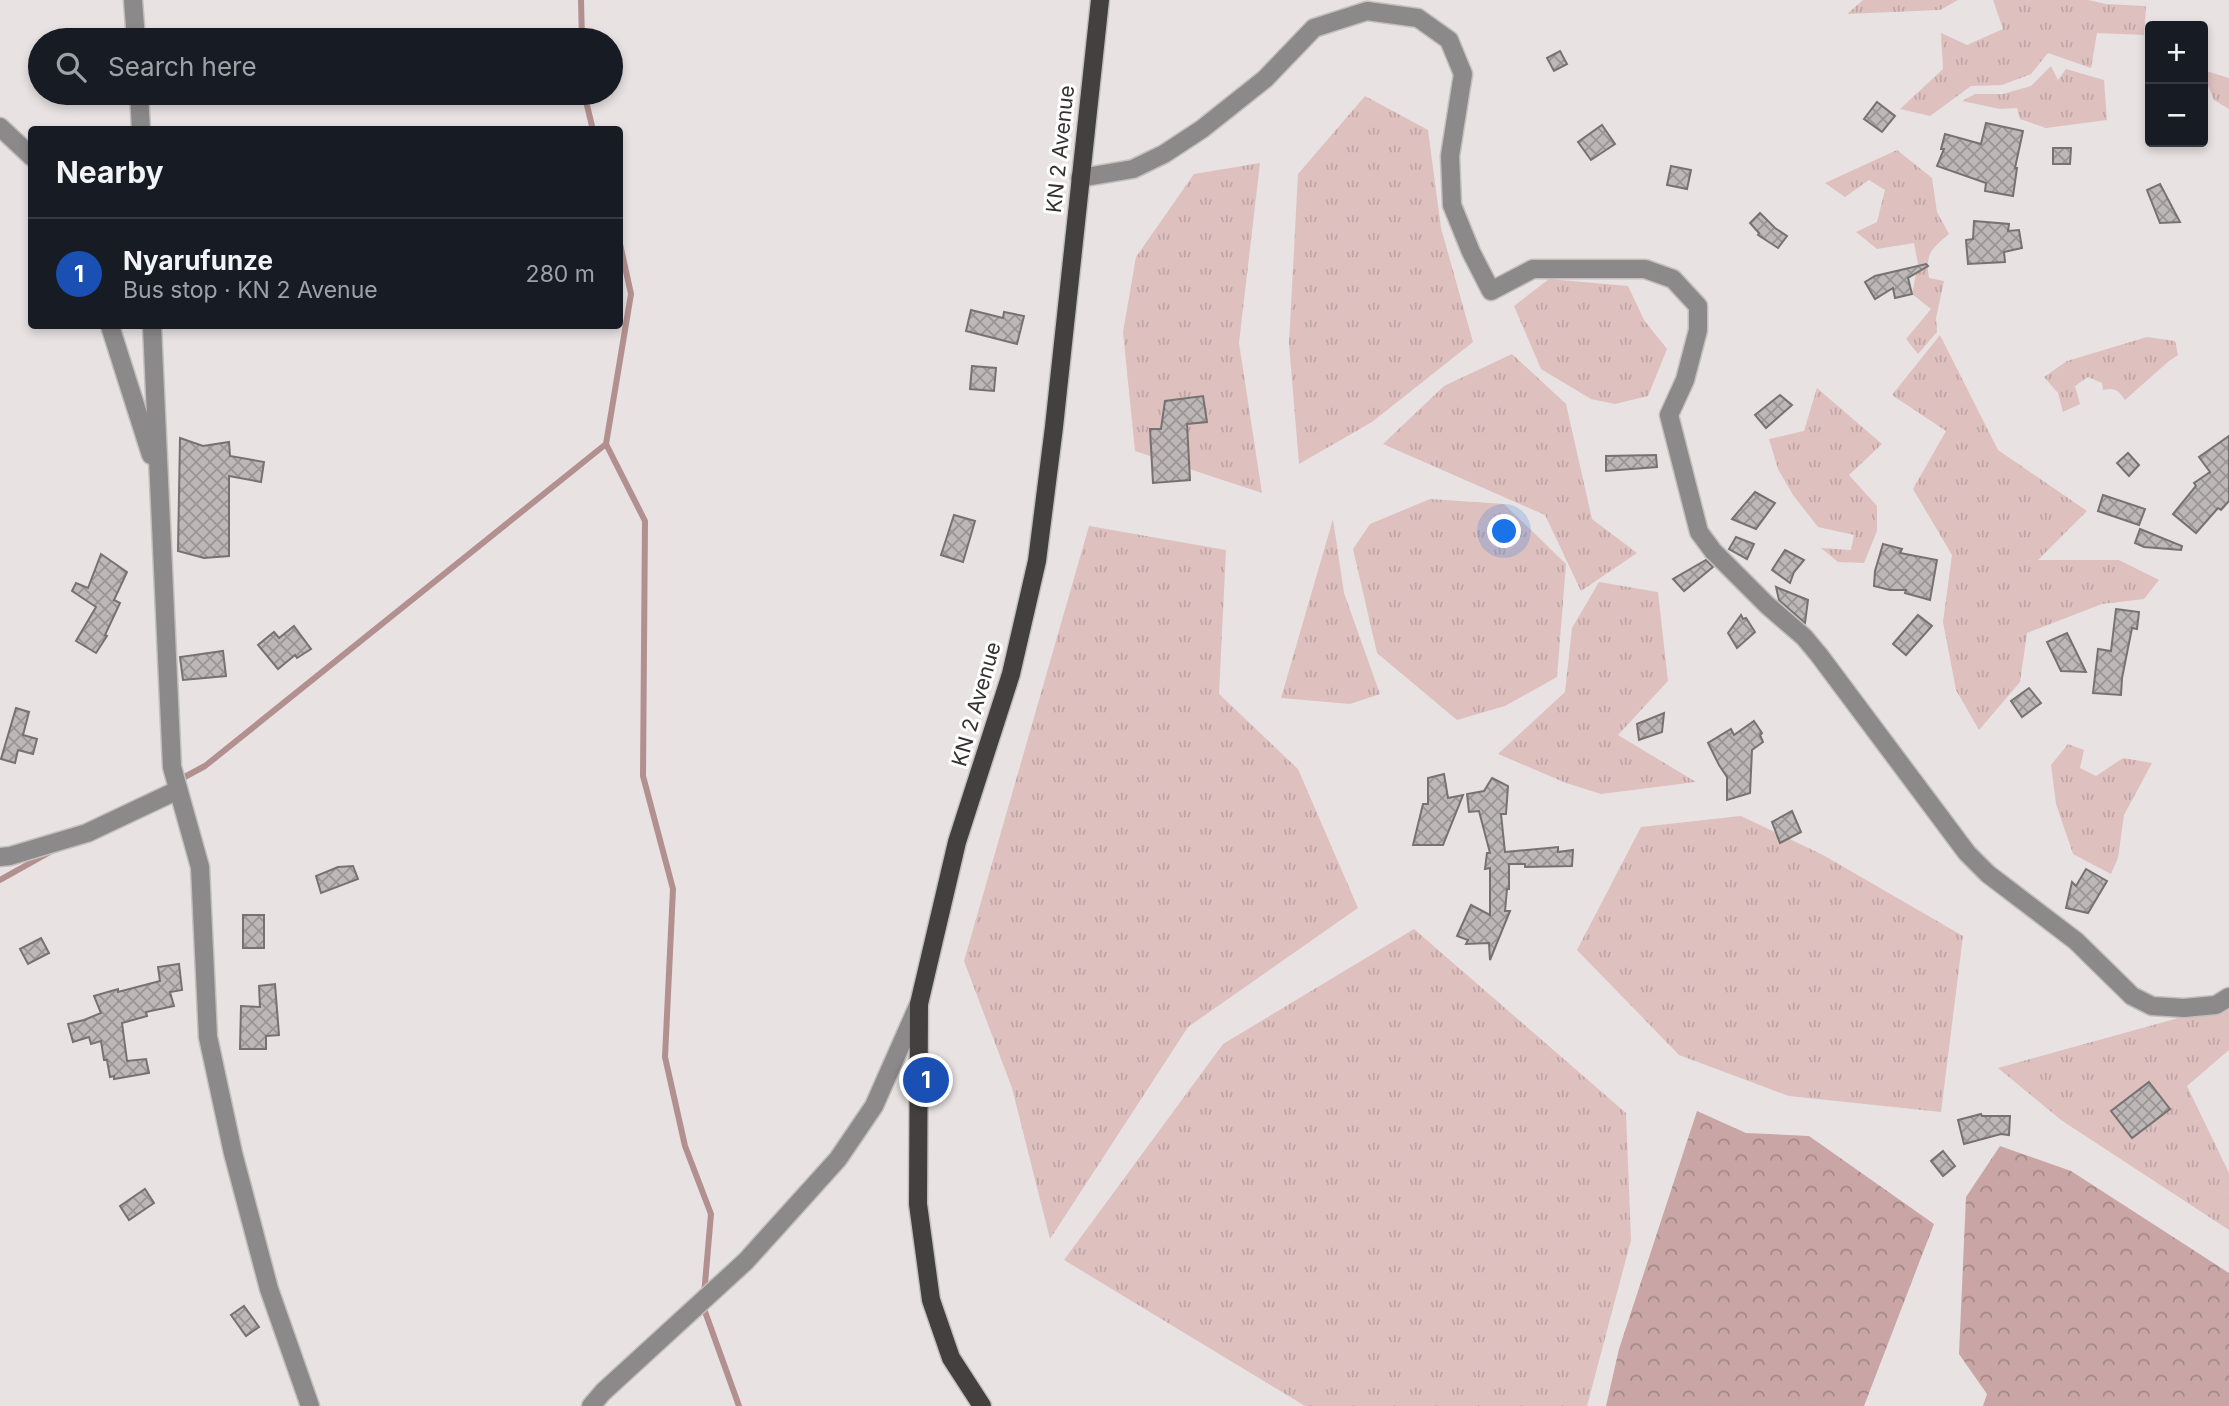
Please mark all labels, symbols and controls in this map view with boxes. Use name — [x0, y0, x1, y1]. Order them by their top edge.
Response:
map controls — [2145, 21, 2208, 147]
button: + — [2145, 21, 2208, 84]
search box — [28, 28, 623, 105]
icon: search — [52, 48, 90, 86]
text: Search here — [108, 51, 257, 82]
street label: KN 2 Avenue — [1041, 84, 1079, 214]
button: − — [2145, 84, 2208, 147]
text: Nearby — [56, 154, 164, 190]
text: Nyarufunze — [123, 245, 273, 276]
text: 1 — [74, 260, 84, 288]
text: 280 m — [526, 260, 595, 288]
text: Bus stop · KN 2 Avenue — [123, 276, 378, 304]
your location — [1487, 514, 1521, 548]
street label: KN 2 Avenue — [946, 639, 1006, 769]
pin: 1 — [903, 1054, 949, 1106]

